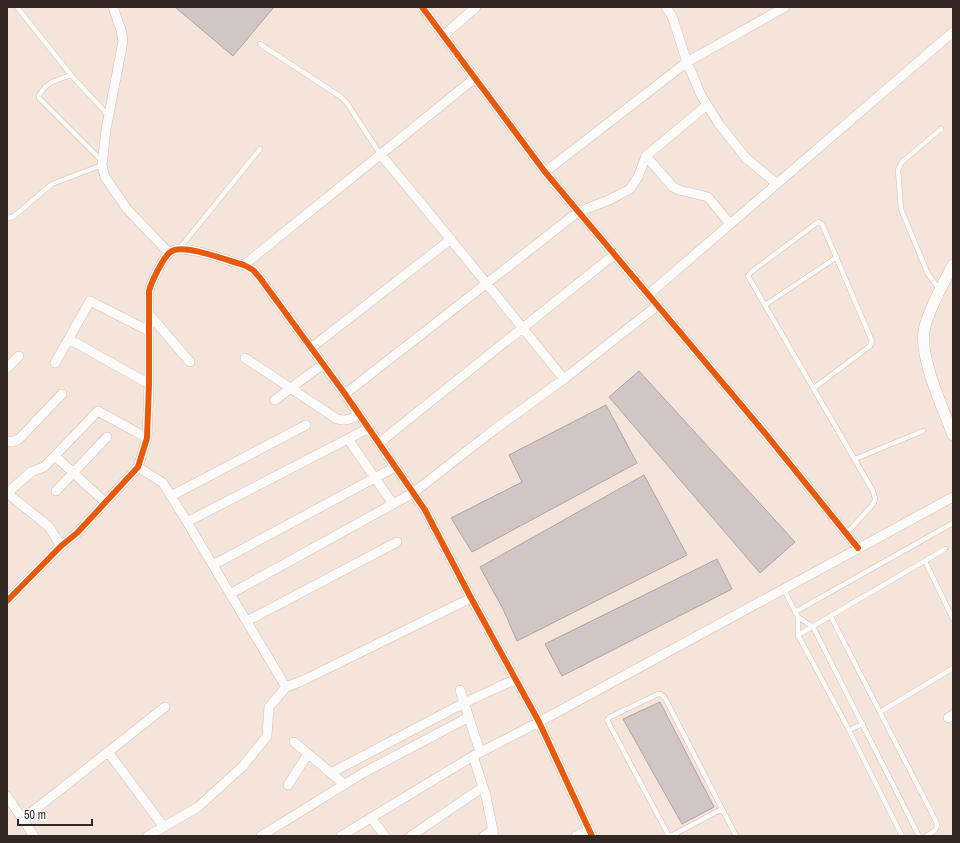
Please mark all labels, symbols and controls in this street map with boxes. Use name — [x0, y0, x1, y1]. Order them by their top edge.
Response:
scale bar — [18, 801, 92, 827]
text: 50 m — [24, 807, 46, 823]

